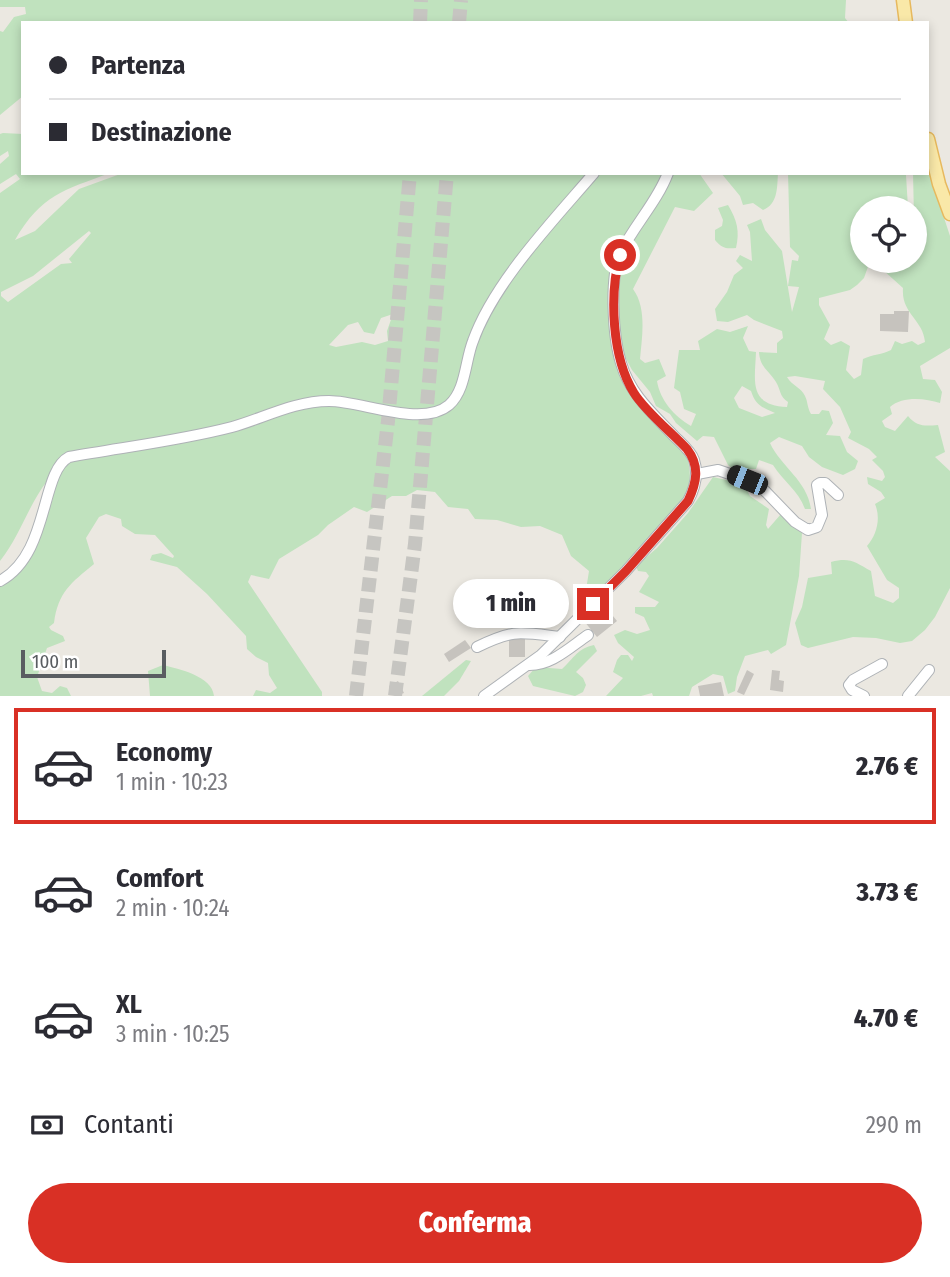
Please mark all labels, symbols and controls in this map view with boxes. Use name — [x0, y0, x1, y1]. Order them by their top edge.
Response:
text: Partenza — [91, 50, 185, 81]
text: Destinazione — [91, 117, 232, 148]
map controls — [850, 196, 927, 273]
button: locate — [850, 196, 927, 273]
route start — [604, 239, 636, 271]
car — [724, 462, 771, 498]
callout: 1 min — [453, 580, 568, 628]
route end — [577, 588, 609, 620]
text: 1 min — [486, 589, 536, 617]
scale bar — [21, 647, 166, 679]
text: 100 m — [32, 650, 78, 673]
icon: car — [32, 735, 95, 798]
text: Economy — [116, 737, 212, 768]
text: 2.76 € — [856, 751, 918, 782]
text: 1 min · 10:23 — [116, 768, 228, 796]
icon: car — [32, 861, 95, 924]
text: Comfort — [116, 863, 204, 894]
text: 3.73 € — [857, 877, 918, 908]
text: 2 min · 10:24 — [116, 894, 229, 922]
icon: car — [32, 987, 95, 1050]
text: XL — [116, 989, 142, 1020]
text: 4.70 € — [854, 1003, 918, 1034]
text: 3 min · 10:25 — [116, 1020, 230, 1048]
icon: cash — [28, 1106, 66, 1144]
text: Contanti — [84, 1109, 174, 1140]
text: 290 m — [866, 1111, 922, 1139]
button: Conferma — [28, 1183, 922, 1263]

